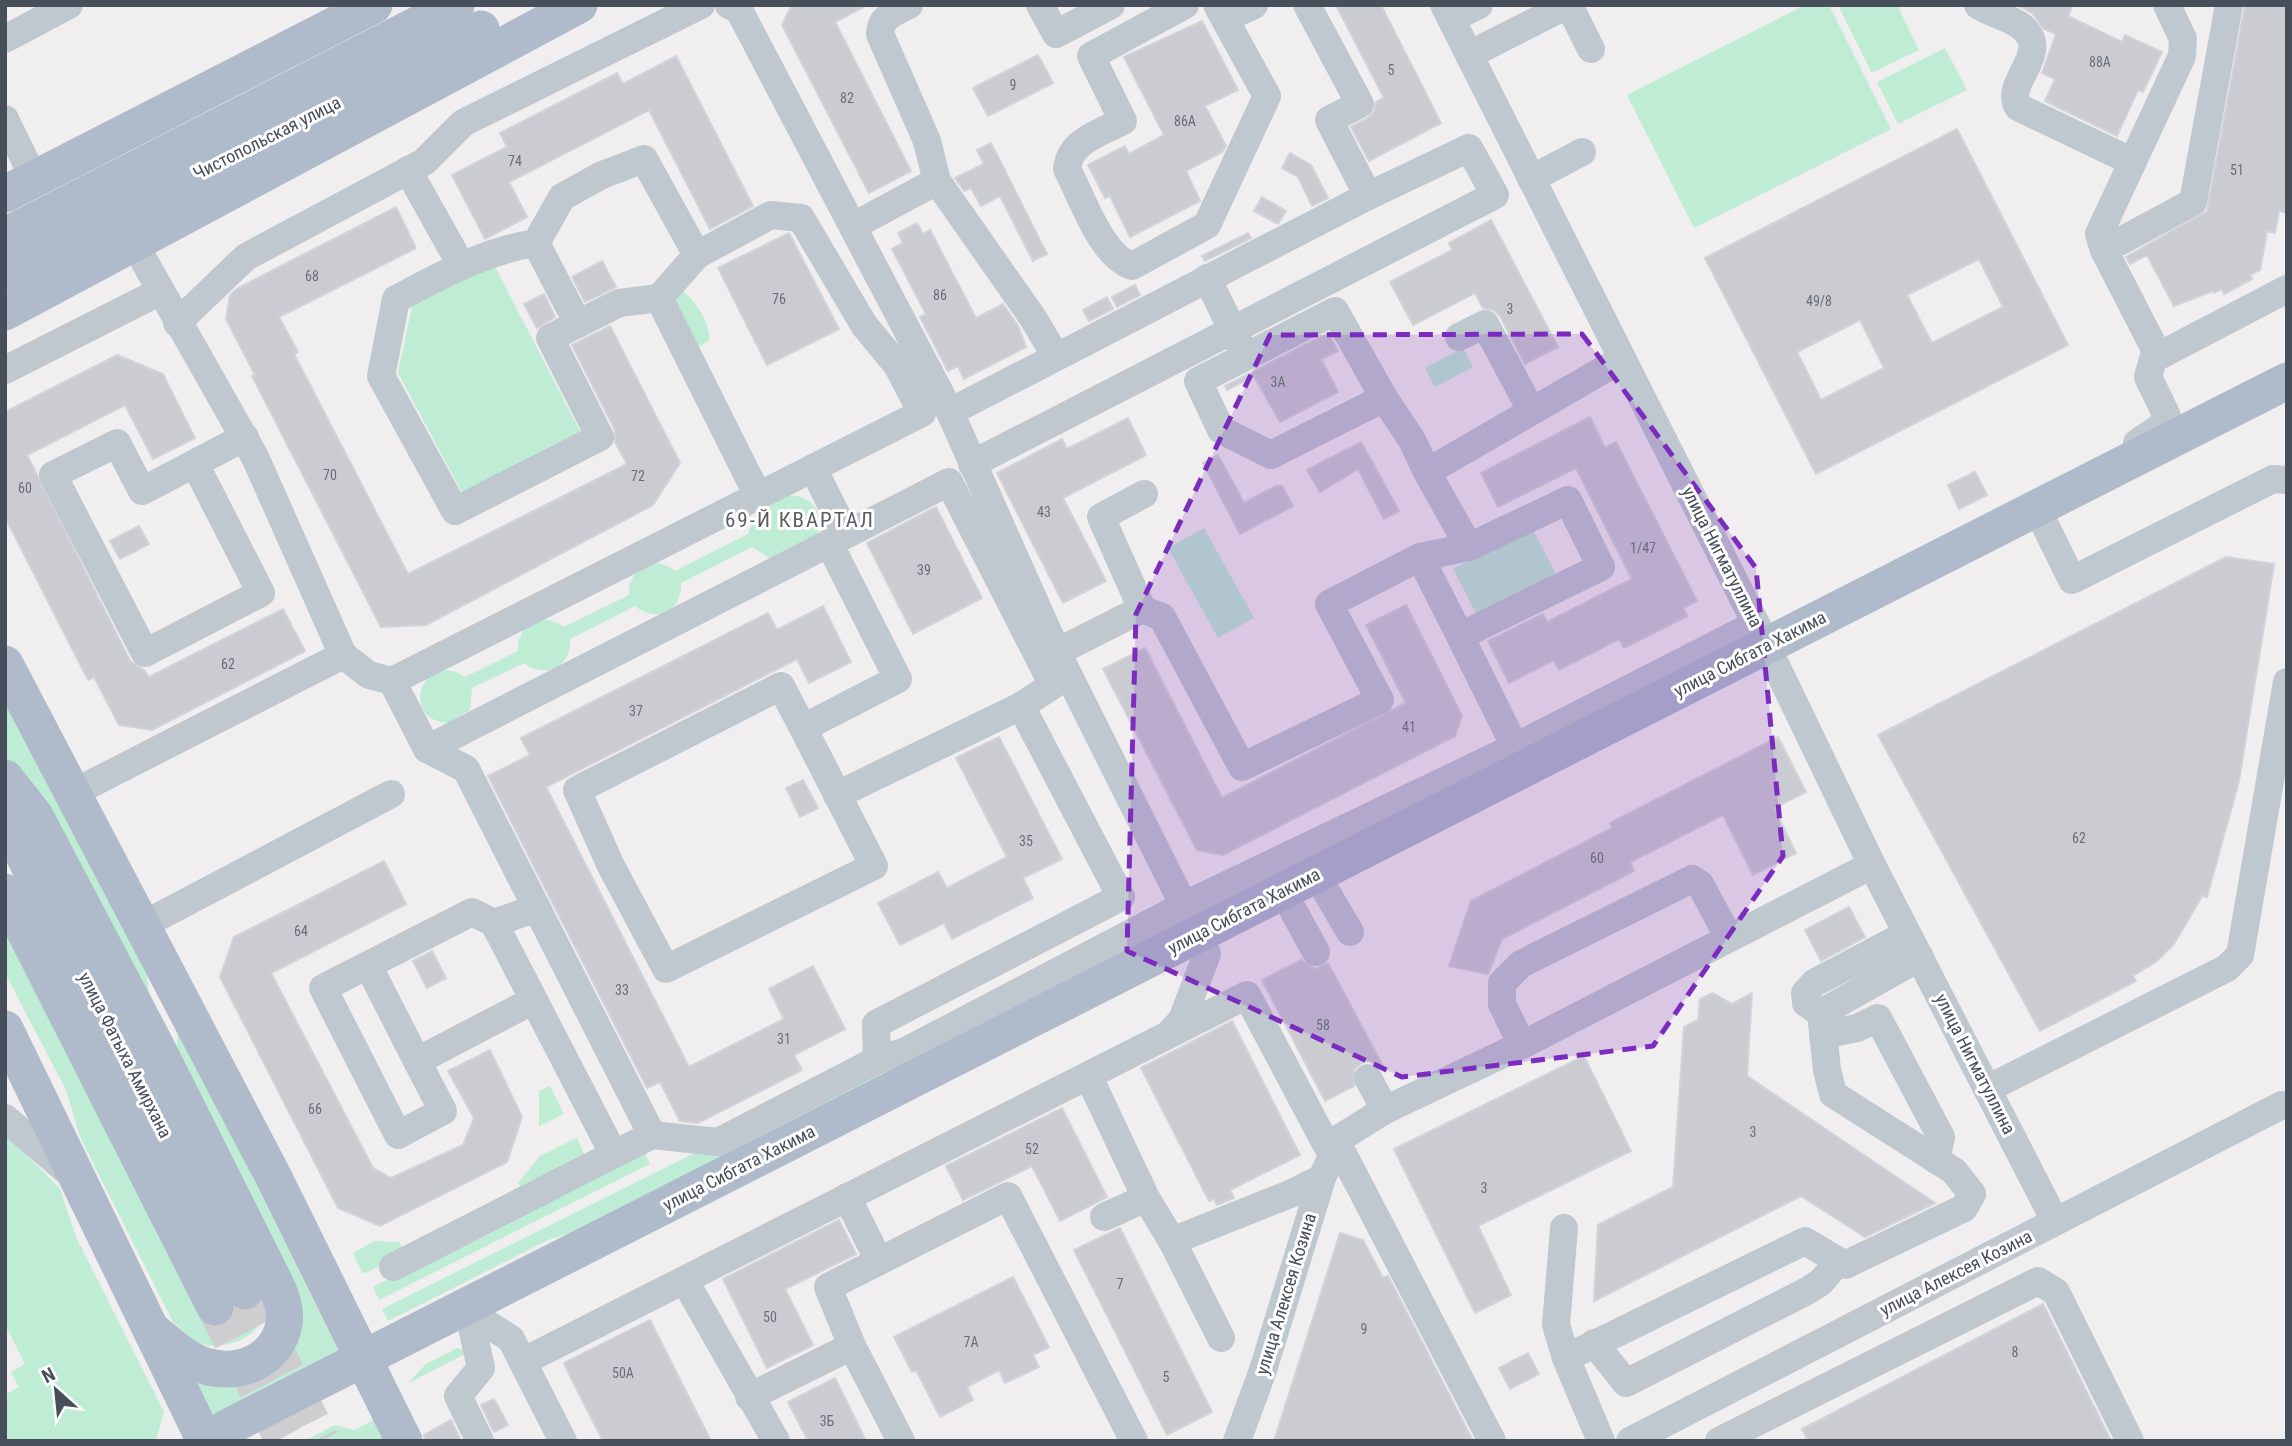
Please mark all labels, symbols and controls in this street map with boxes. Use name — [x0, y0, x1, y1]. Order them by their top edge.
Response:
house number: 88А — [2089, 54, 2111, 70]
house number: 5 — [1388, 62, 1395, 78]
house number: 9 — [1010, 77, 1016, 93]
house number: 82 — [840, 90, 854, 106]
street label: Чистопольская улица — [190, 91, 344, 184]
house number: 86А — [1174, 113, 1196, 129]
house number: 74 — [508, 153, 522, 169]
house number: 51 — [2230, 162, 2244, 178]
house number: 68 — [305, 268, 319, 284]
house number: 86 — [933, 287, 947, 303]
house number: 76 — [772, 291, 786, 307]
house number: 49/8 — [1806, 293, 1832, 309]
house number: 3 — [1507, 301, 1513, 317]
house number: 3А — [1271, 374, 1285, 390]
house number: 70 — [323, 467, 337, 483]
house number: 72 — [631, 468, 645, 484]
house number: 60 — [18, 480, 32, 496]
street label: улица Нигматуллина — [1678, 483, 1767, 631]
house number: 43 — [1037, 504, 1051, 520]
district label: 69-Й КВАРТАЛ — [725, 508, 875, 532]
house number: 1/47 — [1630, 540, 1656, 556]
house number: 39 — [917, 562, 931, 578]
street label: улица Сибгата Хакима — [1670, 606, 1829, 701]
house number: 62 — [221, 656, 235, 672]
house number: 37 — [629, 703, 643, 719]
house number: 41 — [1402, 719, 1416, 735]
house number: 62 — [2072, 830, 2086, 846]
house number: 35 — [1019, 833, 1033, 849]
house number: 60 — [1590, 850, 1604, 866]
street label: улица Сибгата Хакима — [1164, 863, 1323, 958]
house number: 64 — [294, 923, 308, 939]
street label: улица Фатыха Амирхана — [75, 968, 176, 1141]
house number: 33 — [615, 982, 629, 998]
street label: улица Нигматуллина — [1931, 990, 2020, 1138]
house number: 58 — [1316, 1017, 1330, 1033]
house number: 31 — [777, 1031, 791, 1047]
house number: 66 — [308, 1101, 322, 1117]
street label: улица Сибгата Хакима — [659, 1120, 818, 1215]
house number: 3 — [1750, 1124, 1756, 1140]
house number: 52 — [1025, 1141, 1039, 1157]
house number: 3 — [1481, 1180, 1487, 1196]
street label: улица Алексея Козина — [1251, 1211, 1320, 1377]
street label: улица Алексея Козина — [1876, 1225, 2035, 1320]
house number: 7 — [1117, 1276, 1124, 1292]
house number: 50 — [763, 1309, 777, 1325]
house number: 9 — [1361, 1321, 1367, 1337]
house number: 7А — [964, 1334, 978, 1350]
house number: 8 — [2012, 1344, 2019, 1360]
north arrow — [21, 1355, 91, 1425]
text: N — [38, 1362, 59, 1388]
house number: 50А — [612, 1365, 634, 1381]
house number: 5 — [1163, 1369, 1170, 1385]
house number: 3Б — [820, 1413, 835, 1429]

